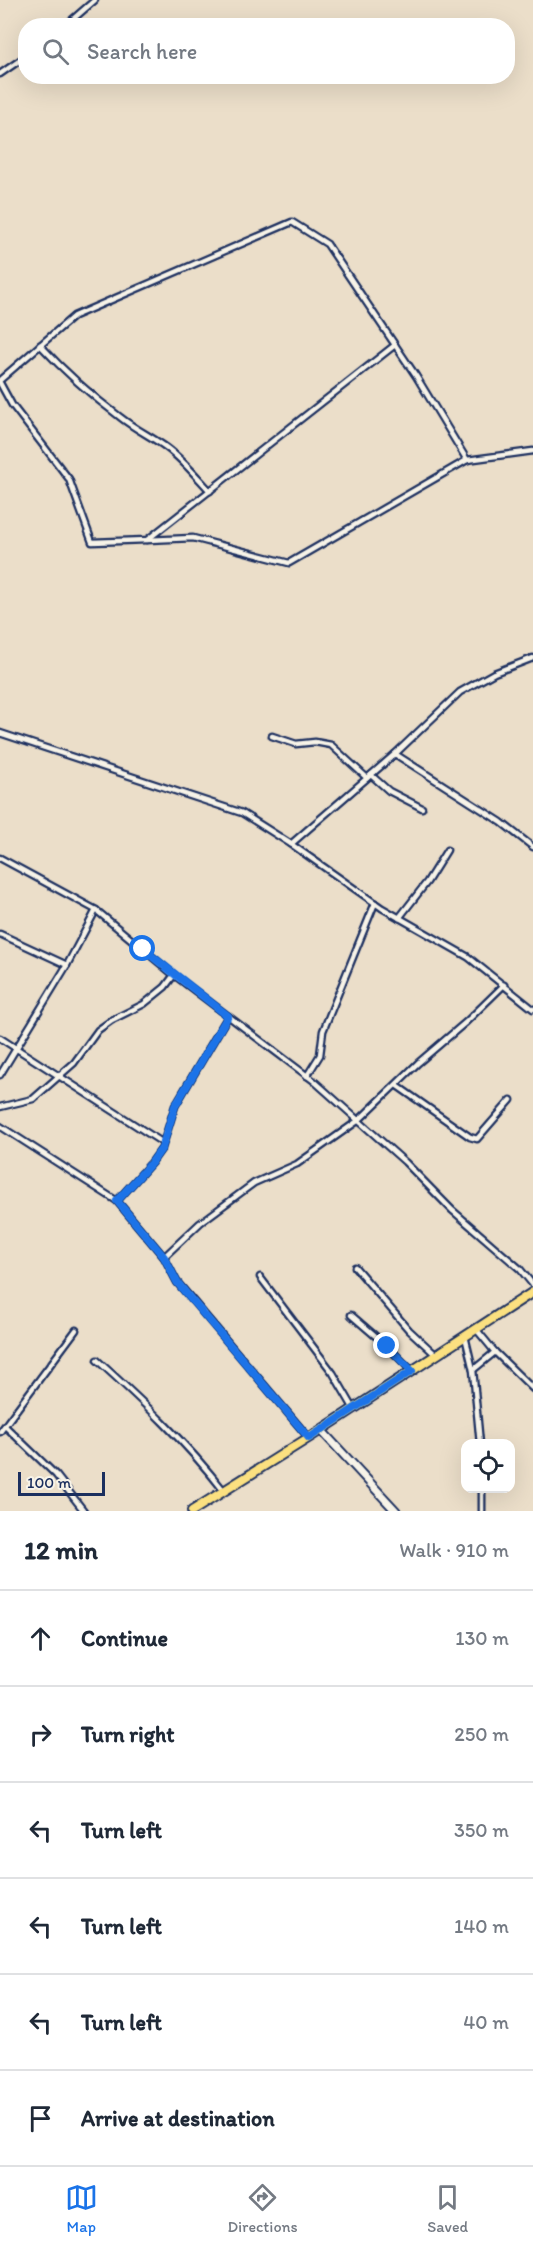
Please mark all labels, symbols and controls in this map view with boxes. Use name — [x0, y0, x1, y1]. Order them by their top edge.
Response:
search box — [18, 18, 515, 84]
icon: search — [39, 35, 72, 68]
text: Search here — [87, 38, 197, 65]
route start — [129, 935, 155, 961]
route end — [373, 1332, 399, 1358]
map controls — [461, 1439, 515, 1493]
button: locate — [461, 1439, 515, 1493]
scale bar — [18, 1469, 105, 1496]
text: 100 m — [27, 1473, 71, 1492]
text: 12 min — [24, 1534, 98, 1566]
text: Walk · 910 m — [399, 1538, 509, 1562]
icon: ahead — [24, 1622, 57, 1655]
text: Continue — [81, 1625, 168, 1652]
text: 130 m — [455, 1626, 509, 1650]
icon: right — [24, 1718, 57, 1751]
text: Turn right — [81, 1721, 175, 1748]
text: 250 m — [454, 1722, 509, 1746]
icon: left — [24, 1814, 57, 1847]
text: Turn left — [81, 1817, 162, 1844]
text: 350 m — [454, 1818, 509, 1842]
icon: left — [24, 1910, 57, 1943]
text: Turn left — [81, 1913, 162, 1940]
text: 140 m — [454, 1914, 509, 1938]
icon: left — [24, 2006, 57, 2039]
text: Turn left — [81, 2009, 162, 2036]
text: 40 m — [463, 2010, 509, 2034]
icon: arrive — [24, 2102, 57, 2135]
text: Arrive at destination — [81, 2105, 275, 2132]
tab: Map — [65, 2181, 98, 2236]
tab: Directions — [227, 2181, 298, 2236]
tab: Saved — [427, 2181, 468, 2236]

